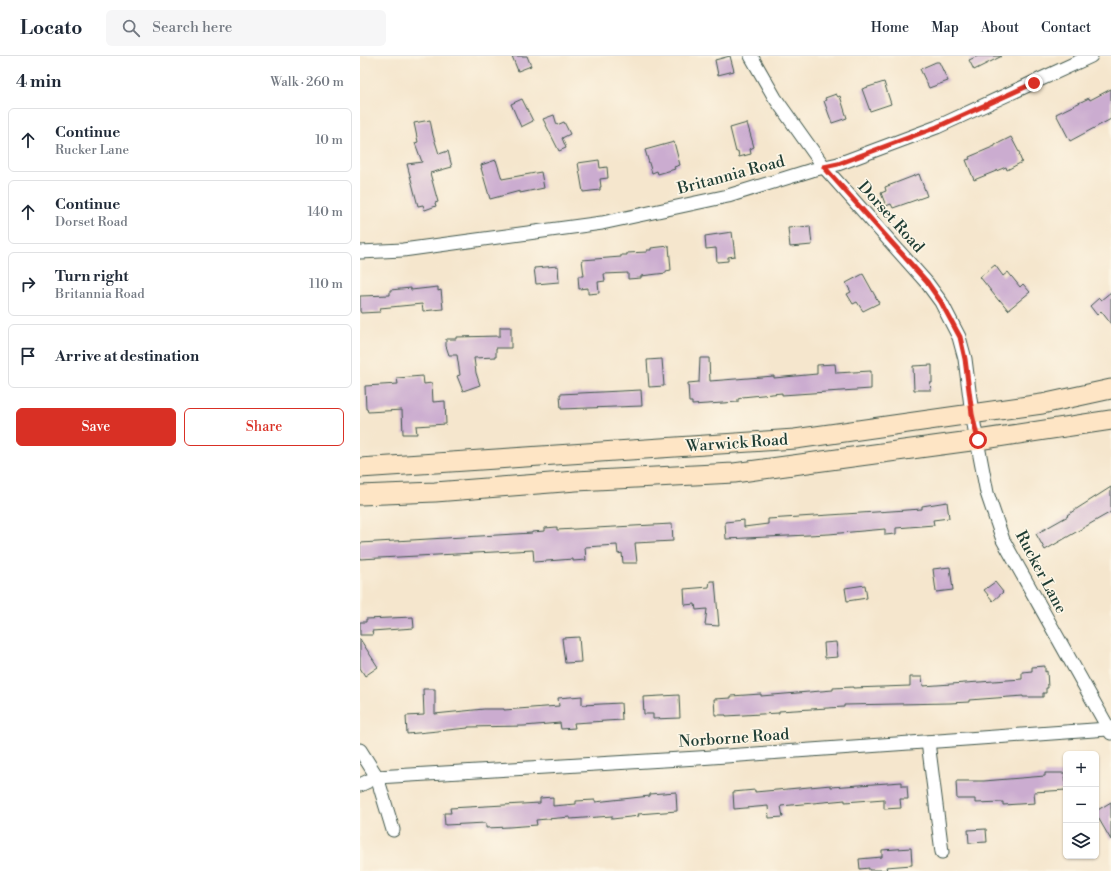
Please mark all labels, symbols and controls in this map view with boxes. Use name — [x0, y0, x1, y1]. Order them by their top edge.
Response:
search box — [106, 10, 386, 46]
text: Locato — [20, 16, 82, 40]
icon: search — [120, 17, 142, 39]
text: Search here — [152, 18, 232, 37]
text: Home — [871, 19, 909, 37]
text: Map — [931, 19, 959, 37]
text: About — [981, 19, 1019, 37]
text: Contact — [1041, 19, 1091, 37]
text: 4 min — [16, 71, 61, 93]
text: Walk · 260 m — [270, 74, 344, 90]
route end — [1025, 74, 1043, 92]
text: Continue — [55, 123, 120, 142]
icon: ahead — [17, 129, 39, 151]
text: 10 m — [315, 132, 343, 148]
text: Rucker Lane — [55, 142, 129, 158]
street label: Britannia Road — [674, 151, 787, 199]
street label: Dorset Road — [854, 177, 928, 257]
text: Continue — [55, 195, 120, 214]
icon: ahead — [17, 201, 39, 223]
text: 140 m — [307, 204, 343, 220]
text: Dorset Road — [55, 214, 128, 230]
text: Turn right — [55, 267, 129, 286]
icon: right — [17, 273, 39, 295]
text: 110 m — [309, 276, 343, 292]
text: Britannia Road — [55, 286, 145, 302]
icon: arrive — [17, 345, 39, 367]
text: Arrive at destination — [55, 347, 199, 366]
button: Save — [16, 408, 176, 446]
button: Share — [184, 408, 344, 446]
street label: Warwick Road — [684, 429, 789, 457]
route start — [969, 431, 987, 449]
street label: Rucker Lane — [1011, 527, 1071, 617]
street label: Norborne Road — [678, 724, 790, 752]
map controls — [1063, 751, 1099, 859]
button: + — [1063, 751, 1099, 787]
button: − — [1063, 787, 1099, 823]
button: layers — [1063, 823, 1099, 859]

